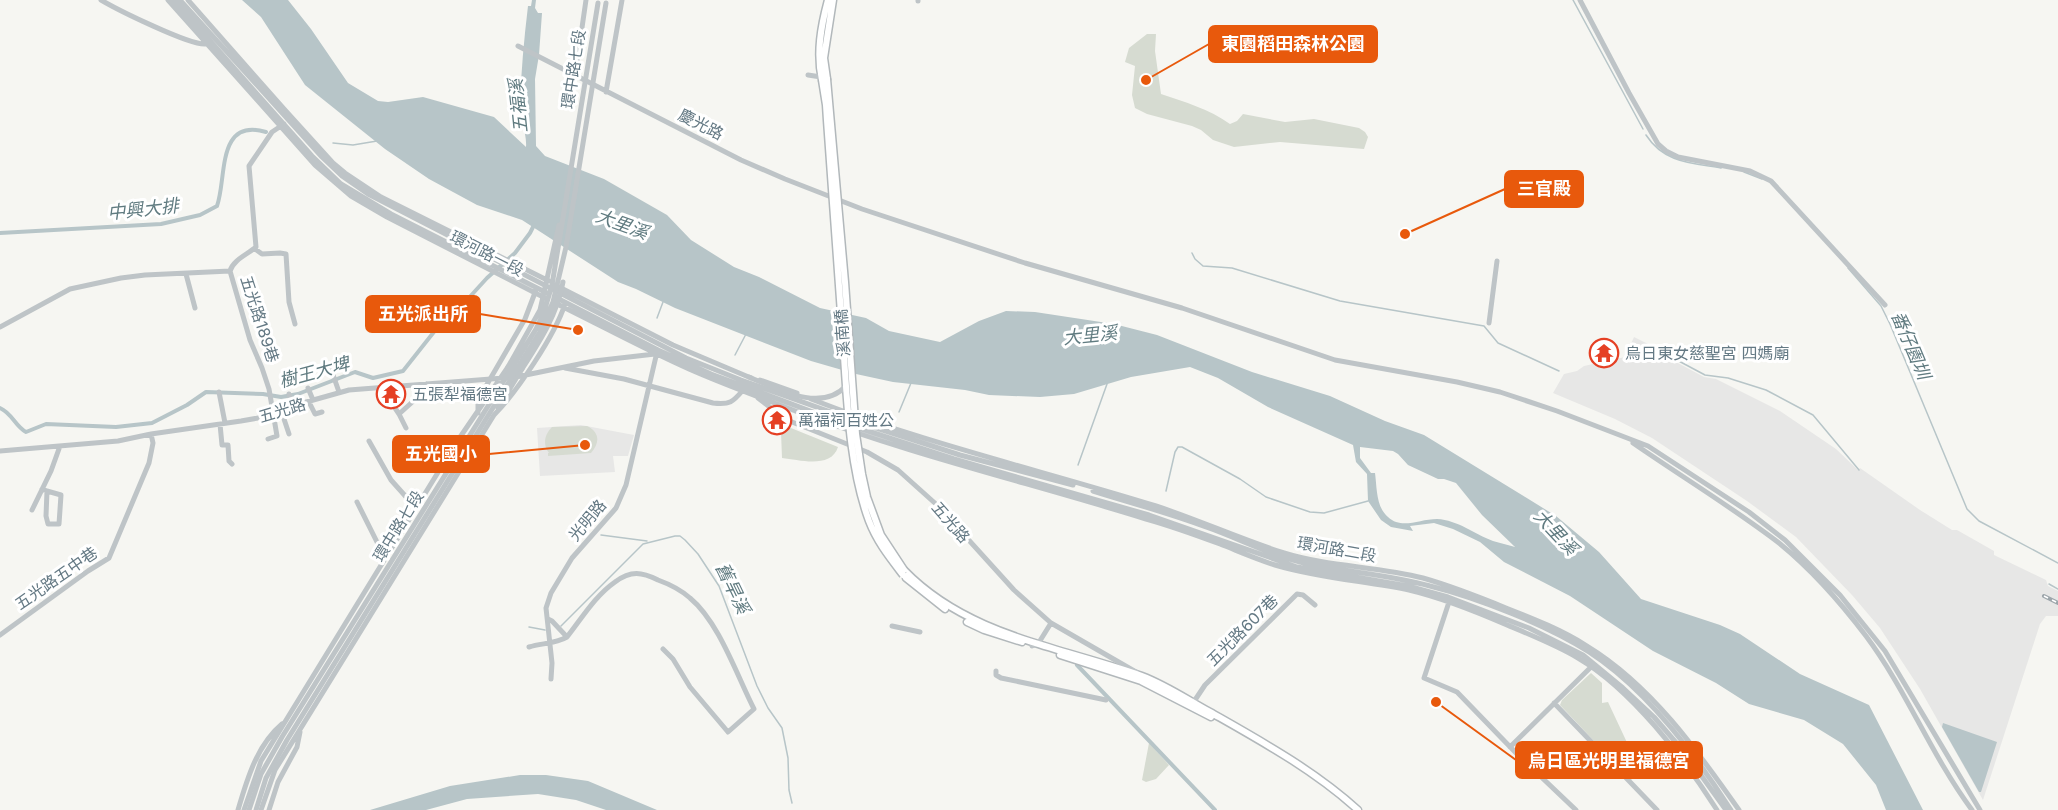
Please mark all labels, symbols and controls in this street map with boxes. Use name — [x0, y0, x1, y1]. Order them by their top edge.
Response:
callout: 東園稻田森林公園 — [1209, 26, 1377, 62]
street label: 環中路七段 — [557, 28, 589, 110]
text: 東園稻田森林公園 — [1221, 33, 1365, 54]
water label: 五福溪 — [504, 75, 531, 134]
street label: 慶光路 — [675, 104, 727, 144]
callout: 三官殿 — [1505, 171, 1583, 207]
text: 三官殿 — [1517, 178, 1571, 199]
water label: 中興大排 — [106, 195, 182, 223]
water label: 大里溪 — [593, 205, 654, 244]
street label: 環河路一段 — [447, 226, 527, 280]
street label: 五光路189巷 — [237, 273, 283, 365]
callout: 五光派出所 — [366, 296, 480, 332]
text: 五光派出所 — [378, 303, 468, 324]
street label: 溪南橋 — [830, 308, 854, 358]
water label: 番仔園圳 — [1887, 308, 1936, 385]
water label: 大里溪 — [1062, 321, 1121, 348]
temple icon: 烏日東女慈聖宮 四媽廟 — [1588, 337, 1620, 369]
place label: 烏日東女慈聖宮 四媽廟 — [1625, 343, 1790, 363]
water label: 樹王大埤 — [277, 352, 353, 391]
temple icon: 五張犁福德宮 — [375, 378, 407, 410]
place label: 五張犁福德宮 — [412, 384, 508, 404]
street label: 五光路 — [256, 393, 308, 427]
temple icon: 萬福祠百姓公 — [761, 404, 793, 436]
place label: 萬福祠百姓公 — [798, 410, 894, 430]
callout: 五光國小 — [393, 436, 489, 472]
text: 五光國小 — [405, 443, 477, 464]
street label: 環中路七段 — [368, 487, 428, 565]
street label: 光明路 — [564, 495, 610, 545]
street label: 五光路 — [928, 497, 974, 547]
water label: 大里溪 — [1530, 505, 1584, 561]
street label: 環河路二段 — [1296, 532, 1378, 566]
street label: 五光路五中巷 — [11, 542, 101, 614]
water label: 舊旱溪 — [712, 559, 756, 620]
street label: 五光路607巷 — [1202, 590, 1282, 670]
callout: 烏日區光明里福德宮 — [1516, 742, 1702, 778]
text: 烏日區光明里福德宮 — [1528, 750, 1690, 771]

